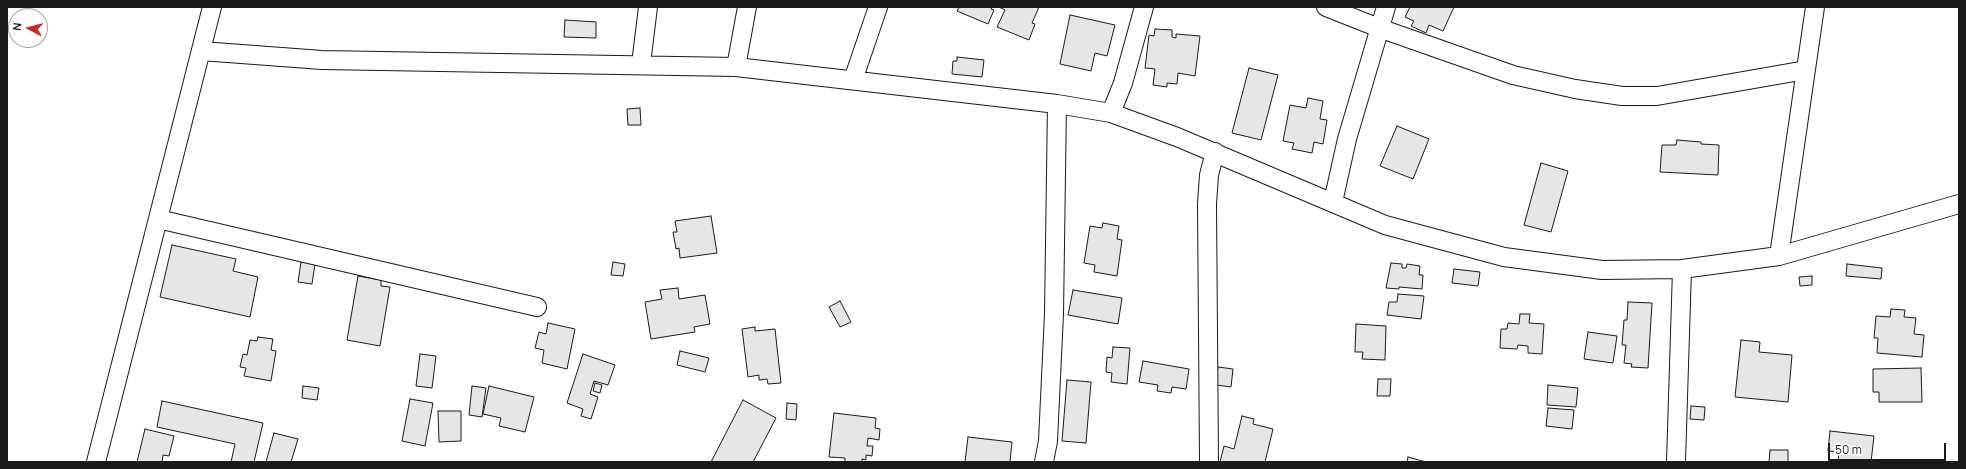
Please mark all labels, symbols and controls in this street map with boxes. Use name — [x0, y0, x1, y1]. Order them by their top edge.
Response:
north arrow — [8, 8, 48, 48]
text: N — [9, 22, 25, 31]
scale bar — [1830, 435, 1948, 461]
text: 50 m — [1835, 441, 1862, 458]

